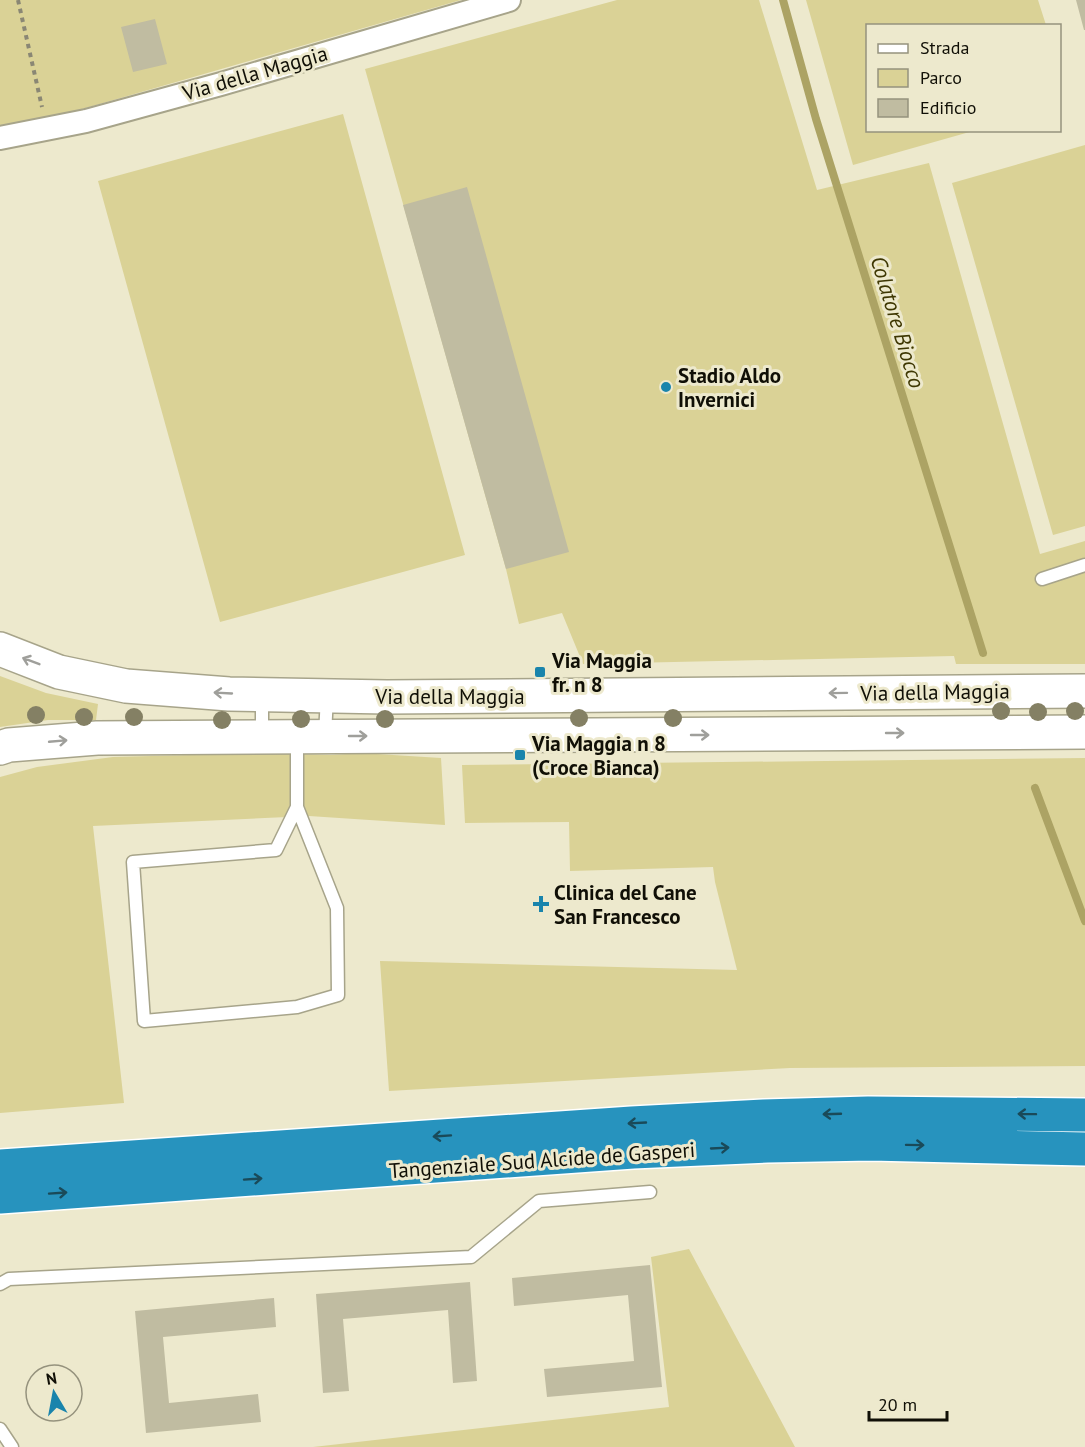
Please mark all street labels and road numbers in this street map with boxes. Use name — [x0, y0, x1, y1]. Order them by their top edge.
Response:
street label: Via della Maggia — [178, 39, 331, 107]
street label: Via della Maggia — [859, 677, 1010, 707]
street label: Via della Maggia — [374, 683, 525, 710]
street label: Tangenziale Sud Alcide de Gasperi — [388, 1136, 696, 1184]

